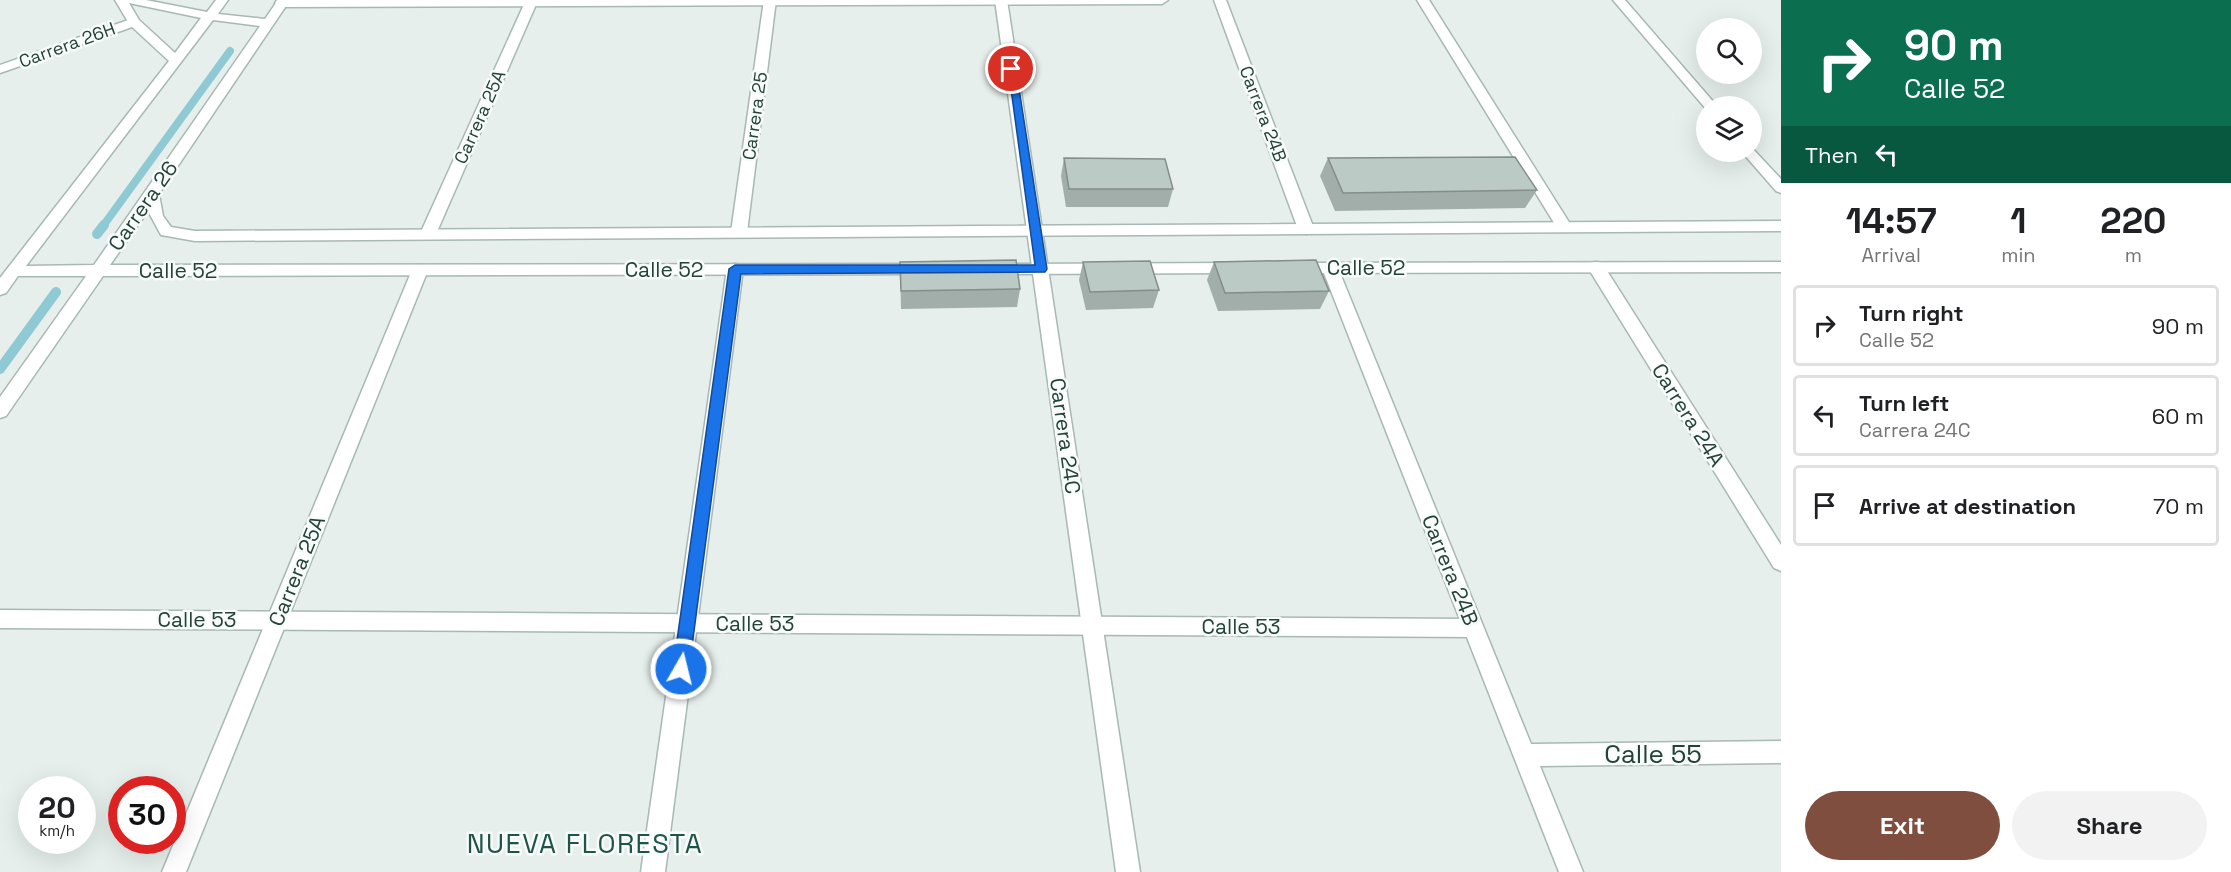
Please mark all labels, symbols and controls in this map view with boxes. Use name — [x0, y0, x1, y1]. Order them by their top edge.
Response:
street label: Carrera 26H — [15, 16, 118, 73]
map controls — [1696, 18, 1762, 162]
button: search — [1696, 18, 1762, 84]
text: 90 m — [1904, 19, 2004, 72]
icon: right — [1805, 24, 1883, 102]
pin — [985, 43, 1036, 94]
icon: arrive — [994, 52, 1027, 85]
street label: Carrera 24B — [1235, 63, 1292, 165]
street label: Carrera 25A — [449, 66, 510, 167]
street label: Carrera 25 — [737, 70, 772, 162]
text: Calle 52 — [1904, 71, 2005, 106]
button: layers — [1696, 96, 1762, 162]
icon: left — [1870, 138, 1903, 171]
text: Then — [1805, 141, 1858, 169]
street label: Carrera 26 — [102, 155, 183, 256]
text: 14:57 — [1846, 198, 1937, 244]
text: 1 — [2010, 198, 2027, 244]
text: 220 — [2100, 198, 2166, 244]
text: Arrival — [1861, 242, 1921, 268]
text: min — [2001, 242, 2036, 268]
text: m — [2125, 242, 2142, 268]
street label: Calle 52 — [1327, 254, 1405, 281]
street label: Calle 52 — [625, 256, 703, 283]
street label: Calle 52 — [139, 257, 217, 284]
text: Turn right — [1859, 299, 1964, 327]
icon: right — [1808, 309, 1841, 342]
text: 90 m — [2152, 312, 2204, 340]
text: Calle 52 — [1859, 327, 1934, 353]
street label: Carrera 24A — [1646, 358, 1731, 471]
street label: Carrera 24C — [1044, 376, 1087, 496]
text: Turn left — [1859, 389, 1949, 417]
icon: left — [1808, 399, 1841, 432]
text: 60 m — [2152, 402, 2204, 430]
text: Carrera 24C — [1859, 417, 1971, 443]
icon: arrive — [1808, 489, 1841, 522]
text: Arrive at destination — [1859, 492, 2076, 520]
text: 70 m — [2153, 492, 2204, 520]
street label: Carrera 24B — [1416, 510, 1485, 629]
street label: Carrera 25A — [262, 512, 331, 630]
street label: Calle 53 — [158, 606, 236, 633]
street label: Calle 53 — [716, 610, 794, 637]
street label: Calle 53 — [1202, 613, 1280, 640]
position arrow — [649, 637, 713, 701]
street label: Calle 55 — [1604, 737, 1702, 771]
speed limit sign: 30 — [108, 776, 186, 854]
text: 20 — [38, 788, 76, 827]
button: Exit — [1805, 791, 2000, 860]
button: Share — [2012, 791, 2207, 860]
text: km/h — [39, 821, 75, 840]
district label: NUEVA FLORESTA — [467, 826, 703, 861]

